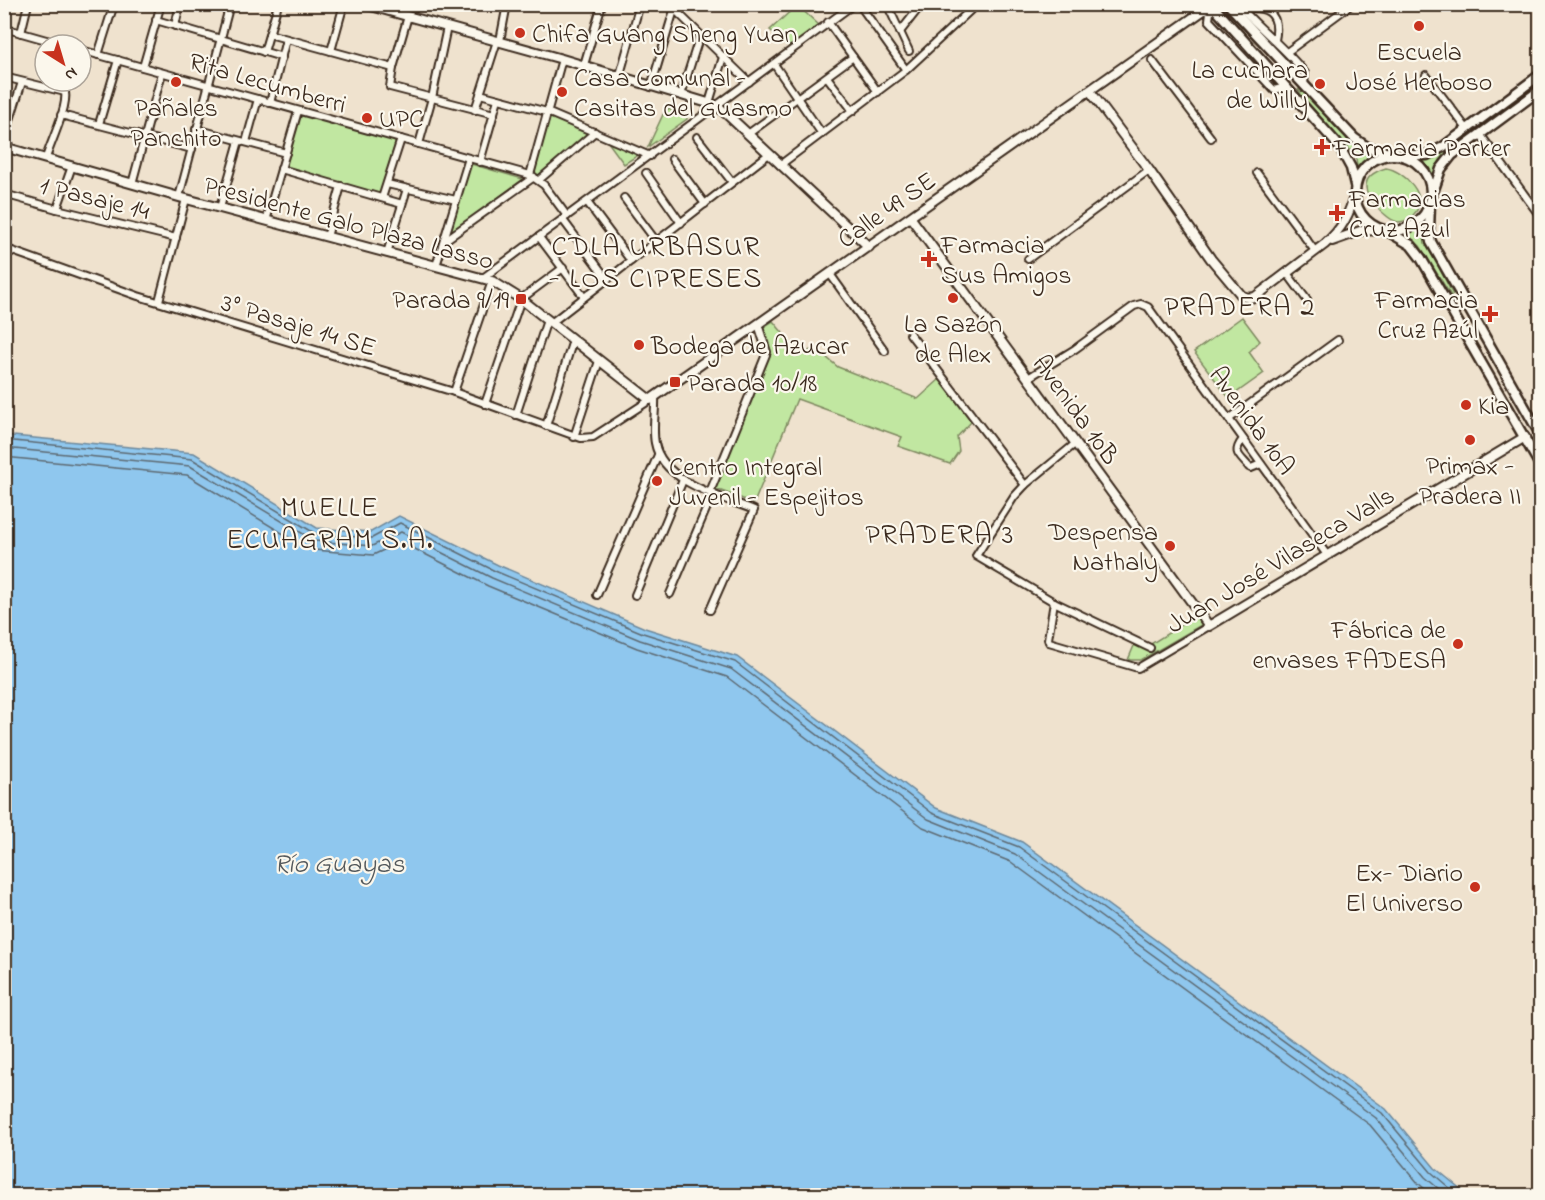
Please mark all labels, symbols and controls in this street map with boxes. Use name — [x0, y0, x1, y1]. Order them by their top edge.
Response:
place label: Chifa Guang Sheng Yuan — [532, 17, 797, 55]
marker: Escuela José Herboso — [1412, 19, 1426, 33]
marker: Chifa Guang Sheng Yuan — [513, 26, 527, 40]
north arrow — [33, 33, 93, 93]
place label: Escuela José Herboso — [1346, 35, 1492, 103]
street label: Rita Lecumberri — [184, 44, 350, 126]
place label: La cuchara de Willy — [1191, 53, 1308, 121]
text: N — [59, 61, 82, 86]
place label: Casa Comunal - Casitas del Guasmo — [574, 61, 792, 129]
marker: Pañales Panchito — [169, 75, 183, 89]
marker: La cuchara de Willy — [1313, 77, 1327, 91]
marker: Casa Comunal - Casitas del Guasmo — [555, 85, 569, 99]
place label: Pañales Panchito — [130, 91, 222, 159]
place label: UPC — [379, 102, 423, 140]
marker: UPC — [360, 111, 374, 125]
place label: Farmacia Parker — [1333, 131, 1512, 169]
marker: Farmacia Parker — [1315, 140, 1329, 154]
street label: Calle 49 SE — [831, 164, 945, 259]
street label: 1 Pasaje 14 — [35, 168, 153, 232]
street label: Presidente Galo Plaza Lasso — [199, 168, 497, 282]
place label: Farmacias Cruz Azul — [1348, 182, 1466, 250]
marker: Farmacias Cruz Azul — [1330, 206, 1344, 220]
district label: CDLA URBASUR - LOS CIPRESES — [549, 228, 763, 301]
place label: Farmacia Sus Amigos — [940, 228, 1072, 296]
marker: Farmacia Sus Amigos — [922, 252, 936, 266]
place label: Parada 9/19 — [392, 283, 509, 321]
place label: Farmacia Cruz Azúl — [1374, 283, 1478, 351]
street label: 3° Pasaje 14 SE — [216, 285, 380, 368]
district label: PRADERA 2 — [1164, 288, 1316, 329]
marker: La Sazón de Alex — [946, 291, 960, 305]
marker: Parada 9/19 — [514, 292, 528, 306]
place label: La Sazón de Alex — [904, 307, 1002, 375]
marker: Farmacia Cruz Azúl — [1483, 307, 1497, 321]
place label: Bodega de Azucar — [650, 329, 850, 367]
marker: Bodega de Azucar — [632, 338, 646, 352]
street label: Avenida 10B — [1022, 348, 1128, 474]
street label: Avenida 10A — [1198, 359, 1303, 484]
place label: Parada 10/18 — [687, 366, 818, 404]
marker: Parada 10/18 — [668, 375, 682, 389]
place label: Kia — [1478, 389, 1509, 427]
marker: Kia — [1459, 398, 1473, 412]
marker: Primax - Pradera II — [1463, 433, 1477, 447]
place label: Primax - Pradera II — [1419, 449, 1521, 517]
place label: Centro Integral Juvenil - Espejitos — [669, 450, 864, 518]
marker: Centro Integral Juvenil - Espejitos — [650, 474, 664, 488]
street label: Juan José Vilaseca Valls — [1160, 478, 1403, 645]
district label: MUELLE ECUAGRAM S.A. — [226, 489, 434, 562]
place label: Despensa Nathaly — [1047, 515, 1158, 583]
district label: PRADERA 3 — [865, 516, 1015, 557]
marker: Despensa Nathaly — [1163, 539, 1177, 553]
place label: Fábrica de envases FADESA — [1252, 613, 1446, 681]
marker: Fábrica de envases FADESA — [1451, 637, 1465, 651]
water label: Río Guayas — [274, 846, 405, 885]
place label: Ex- Diario El Universo — [1345, 856, 1463, 924]
marker: Ex- Diario El Universo — [1468, 880, 1482, 894]

